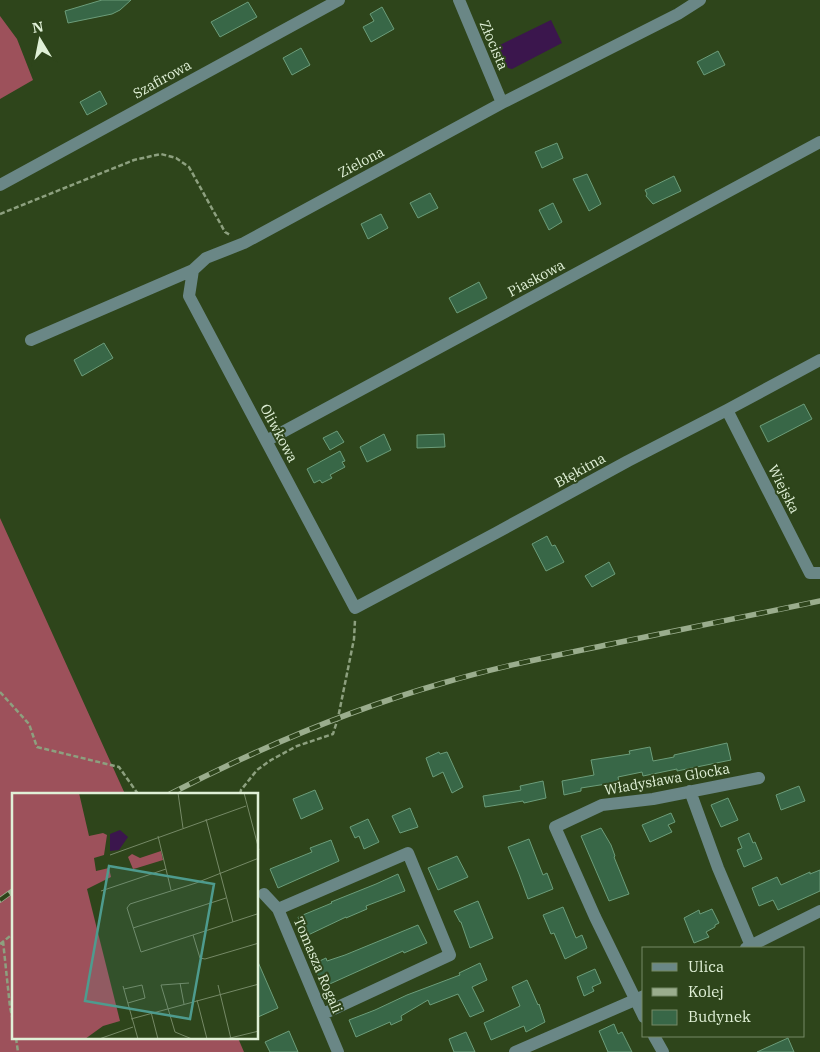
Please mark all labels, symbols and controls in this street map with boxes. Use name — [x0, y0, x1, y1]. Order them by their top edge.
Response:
north arrow — [15, 15, 65, 65]
text: N — [31, 17, 45, 37]
street label: Złocista — [476, 17, 513, 73]
street label: Szafirowa — [130, 55, 195, 102]
street label: Zielona — [335, 142, 387, 182]
street label: Piaskowa — [504, 255, 568, 300]
street label: Oliwkowa — [256, 401, 302, 466]
street label: Błękitna — [551, 449, 609, 491]
street label: Wiejska — [764, 462, 804, 517]
street label: Władysława Glocka — [603, 759, 731, 799]
inset map — [12, 793, 259, 1040]
street label: Tomasza Rogali — [290, 914, 346, 1016]
legend — [642, 947, 805, 1037]
text: Ulica — [688, 957, 724, 976]
text: Kolej — [688, 982, 724, 1001]
text: Budynek — [688, 1007, 751, 1026]

